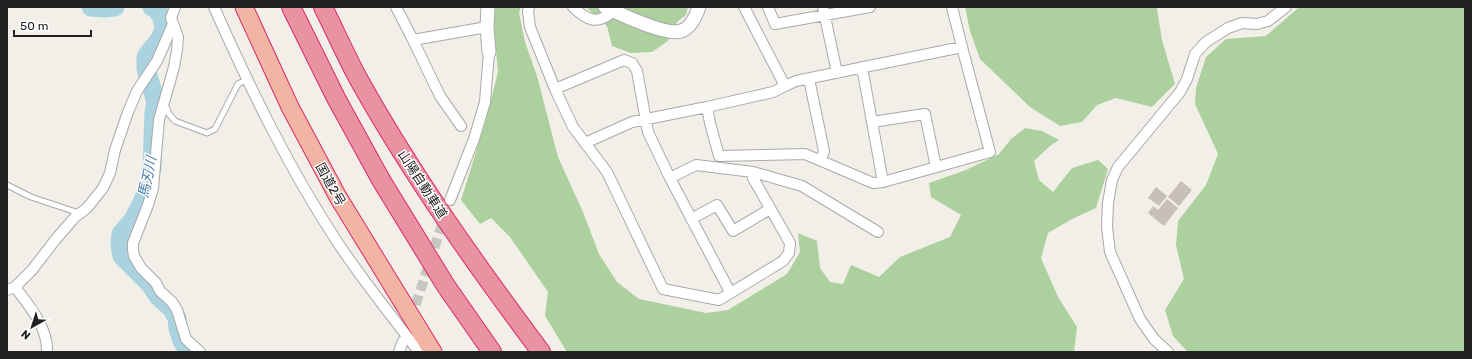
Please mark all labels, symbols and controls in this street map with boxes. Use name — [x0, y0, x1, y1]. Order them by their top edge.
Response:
scale bar — [14, 12, 91, 38]
text: 50 m — [20, 19, 48, 33]
street label: 山陽自動車道 — [395, 147, 450, 221]
water label: 馬刃川 — [135, 153, 161, 199]
street label: 国道2号 — [313, 160, 348, 208]
north arrow — [12, 307, 52, 347]
text: N — [19, 327, 33, 342]

